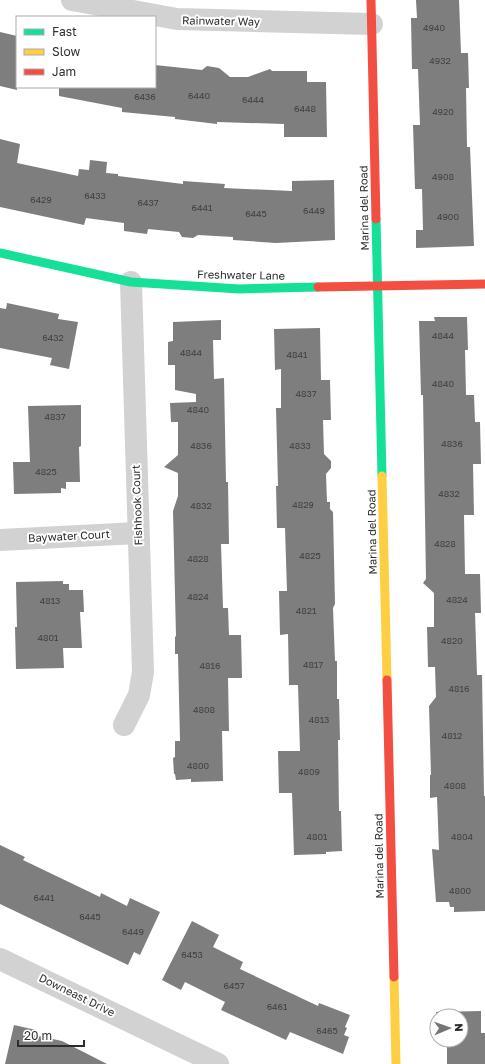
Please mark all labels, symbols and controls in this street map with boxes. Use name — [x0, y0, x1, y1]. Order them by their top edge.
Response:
street label: Rainwater Way — [182, 13, 260, 28]
legend — [16, 16, 156, 88]
house number: 4940 — [423, 22, 445, 33]
text: Fast — [52, 24, 77, 39]
text: Slow — [52, 44, 80, 59]
house number: 4932 — [429, 55, 451, 66]
text: Jam — [52, 64, 76, 79]
house number: 6440 — [188, 90, 210, 101]
house number: 6436 — [134, 91, 156, 102]
house number: 6444 — [242, 94, 264, 105]
house number: 6448 — [294, 103, 316, 114]
house number: 4920 — [432, 106, 454, 117]
street label: Marina del Road — [356, 165, 371, 251]
house number: 4908 — [432, 171, 454, 182]
house number: 6433 — [84, 190, 106, 201]
house number: 6429 — [30, 194, 52, 205]
house number: 6437 — [138, 197, 159, 208]
house number: 6441 — [192, 202, 213, 213]
house number: 6449 — [303, 205, 325, 216]
house number: 6445 — [245, 208, 267, 219]
house number: 4900 — [437, 211, 459, 222]
street label: Freshwater Lane — [197, 267, 285, 282]
house number: 4844 — [432, 330, 454, 341]
house number: 6432 — [42, 332, 64, 343]
house number: 4844 — [180, 347, 202, 358]
house number: 4841 — [287, 349, 308, 360]
house number: 4840 — [432, 378, 454, 389]
house number: 4837 — [295, 388, 317, 399]
house number: 4840 — [187, 404, 209, 415]
house number: 4837 — [44, 411, 66, 422]
house number: 4836 — [441, 438, 463, 449]
house number: 4836 — [190, 440, 212, 451]
house number: 4833 — [289, 440, 311, 451]
street label: Fishhook Court — [129, 464, 144, 546]
house number: 4825 — [35, 466, 57, 477]
house number: 4832 — [438, 488, 460, 499]
street label: Marina del Road — [364, 489, 379, 575]
house number: 4829 — [292, 499, 314, 510]
house number: 4832 — [190, 500, 212, 511]
street label: Baywater Court — [28, 527, 110, 544]
house number: 4828 — [434, 538, 456, 549]
house number: 4825 — [299, 550, 321, 561]
house number: 4828 — [187, 553, 209, 564]
house number: 4824 — [187, 591, 209, 602]
house number: 4824 — [446, 594, 468, 605]
house number: 4813 — [40, 595, 60, 606]
house number: 4821 — [296, 605, 317, 616]
house number: 4801 — [38, 632, 59, 643]
house number: 4820 — [441, 635, 463, 646]
house number: 4817 — [303, 659, 323, 670]
house number: 4816 — [200, 660, 220, 671]
house number: 4816 — [449, 683, 469, 694]
house number: 4808 — [193, 704, 215, 715]
house number: 4813 — [309, 714, 329, 725]
house number: 4812 — [442, 730, 462, 741]
house number: 4800 — [187, 760, 209, 771]
house number: 4809 — [298, 766, 320, 777]
house number: 4808 — [444, 780, 466, 791]
street label: Marina del Road — [371, 813, 386, 899]
house number: 4801 — [307, 831, 328, 842]
house number: 4804 — [451, 831, 474, 842]
house number: 4800 — [449, 885, 471, 896]
house number: 6441 — [34, 892, 55, 903]
house number: 6445 — [79, 911, 101, 922]
house number: 6449 — [122, 926, 144, 937]
house number: 6453 — [181, 949, 203, 960]
street label: Downeast Drive — [37, 971, 117, 1019]
house number: 6457 — [224, 980, 245, 991]
house number: 6461 — [267, 1001, 288, 1012]
north arrow — [429, 1008, 469, 1048]
scale bar — [18, 1022, 84, 1048]
text: N — [453, 1023, 466, 1032]
house number: 6465 — [316, 1025, 338, 1036]
text: 20 m — [24, 1028, 52, 1043]

